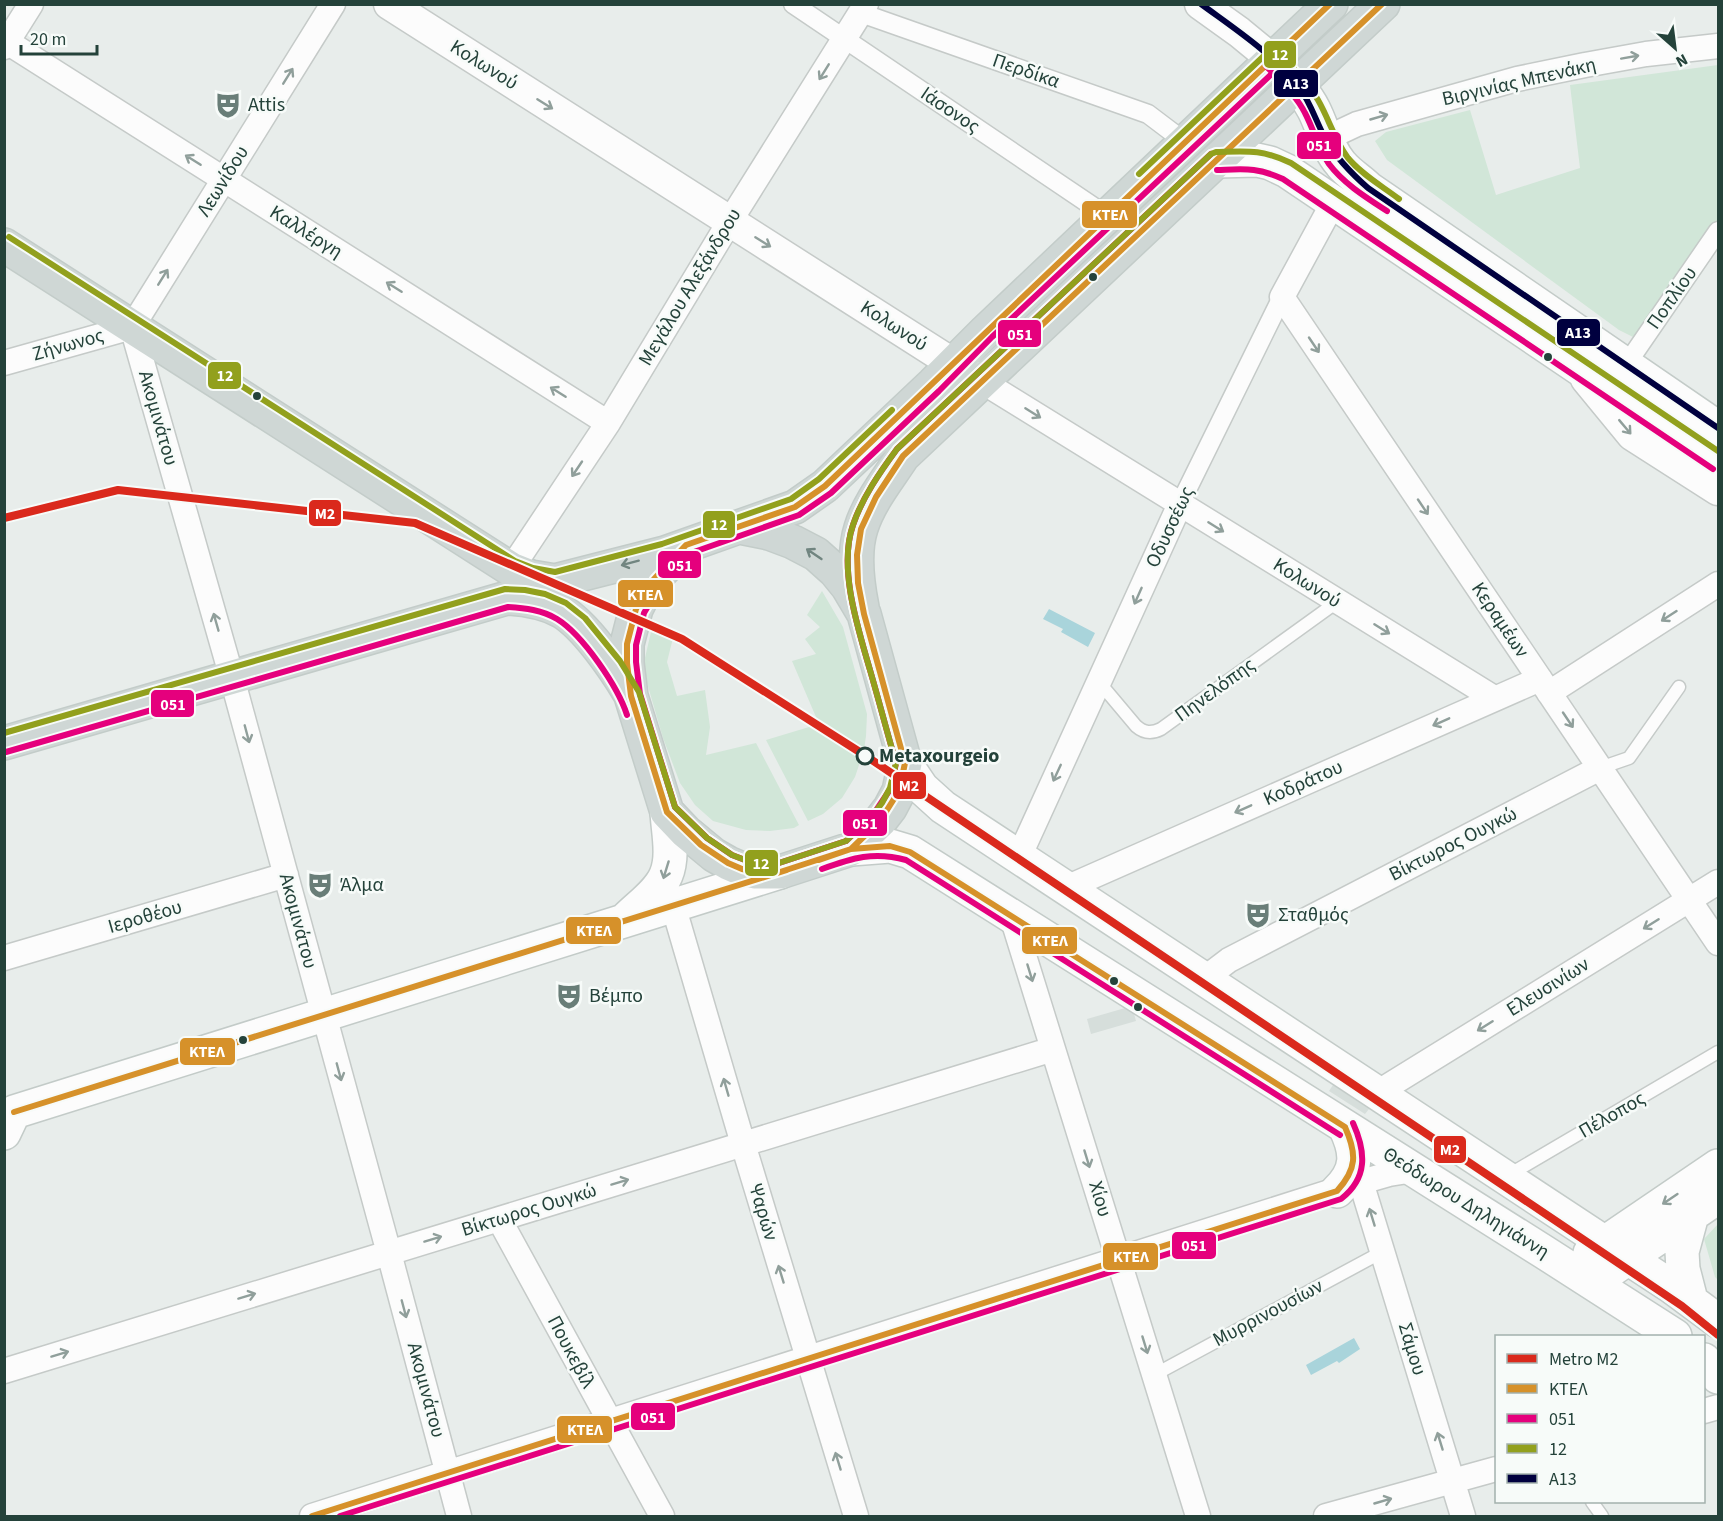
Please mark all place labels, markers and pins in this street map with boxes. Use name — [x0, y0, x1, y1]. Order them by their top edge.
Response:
theatre icon: Attis — [213, 90, 243, 120]
place label: Attis — [248, 91, 285, 119]
unlabelled marker — [1087, 271, 1099, 283]
unlabelled marker — [1542, 351, 1554, 363]
unlabelled marker — [251, 390, 263, 402]
place label: Metaxourgeio — [879, 742, 999, 770]
marker: Metaxourgeio — [856, 747, 874, 765]
theatre icon: Άλμα — [305, 870, 335, 900]
place label: Άλμα — [340, 871, 384, 899]
theatre icon: Σταθμός — [1243, 900, 1273, 930]
place label: Σταθμός — [1278, 901, 1349, 929]
unlabelled marker — [1108, 975, 1120, 987]
theatre icon: Βέμπο — [554, 981, 584, 1011]
place label: Βέμπο — [589, 982, 643, 1010]
unlabelled marker — [1132, 1001, 1144, 1013]
unlabelled marker — [237, 1034, 249, 1046]

